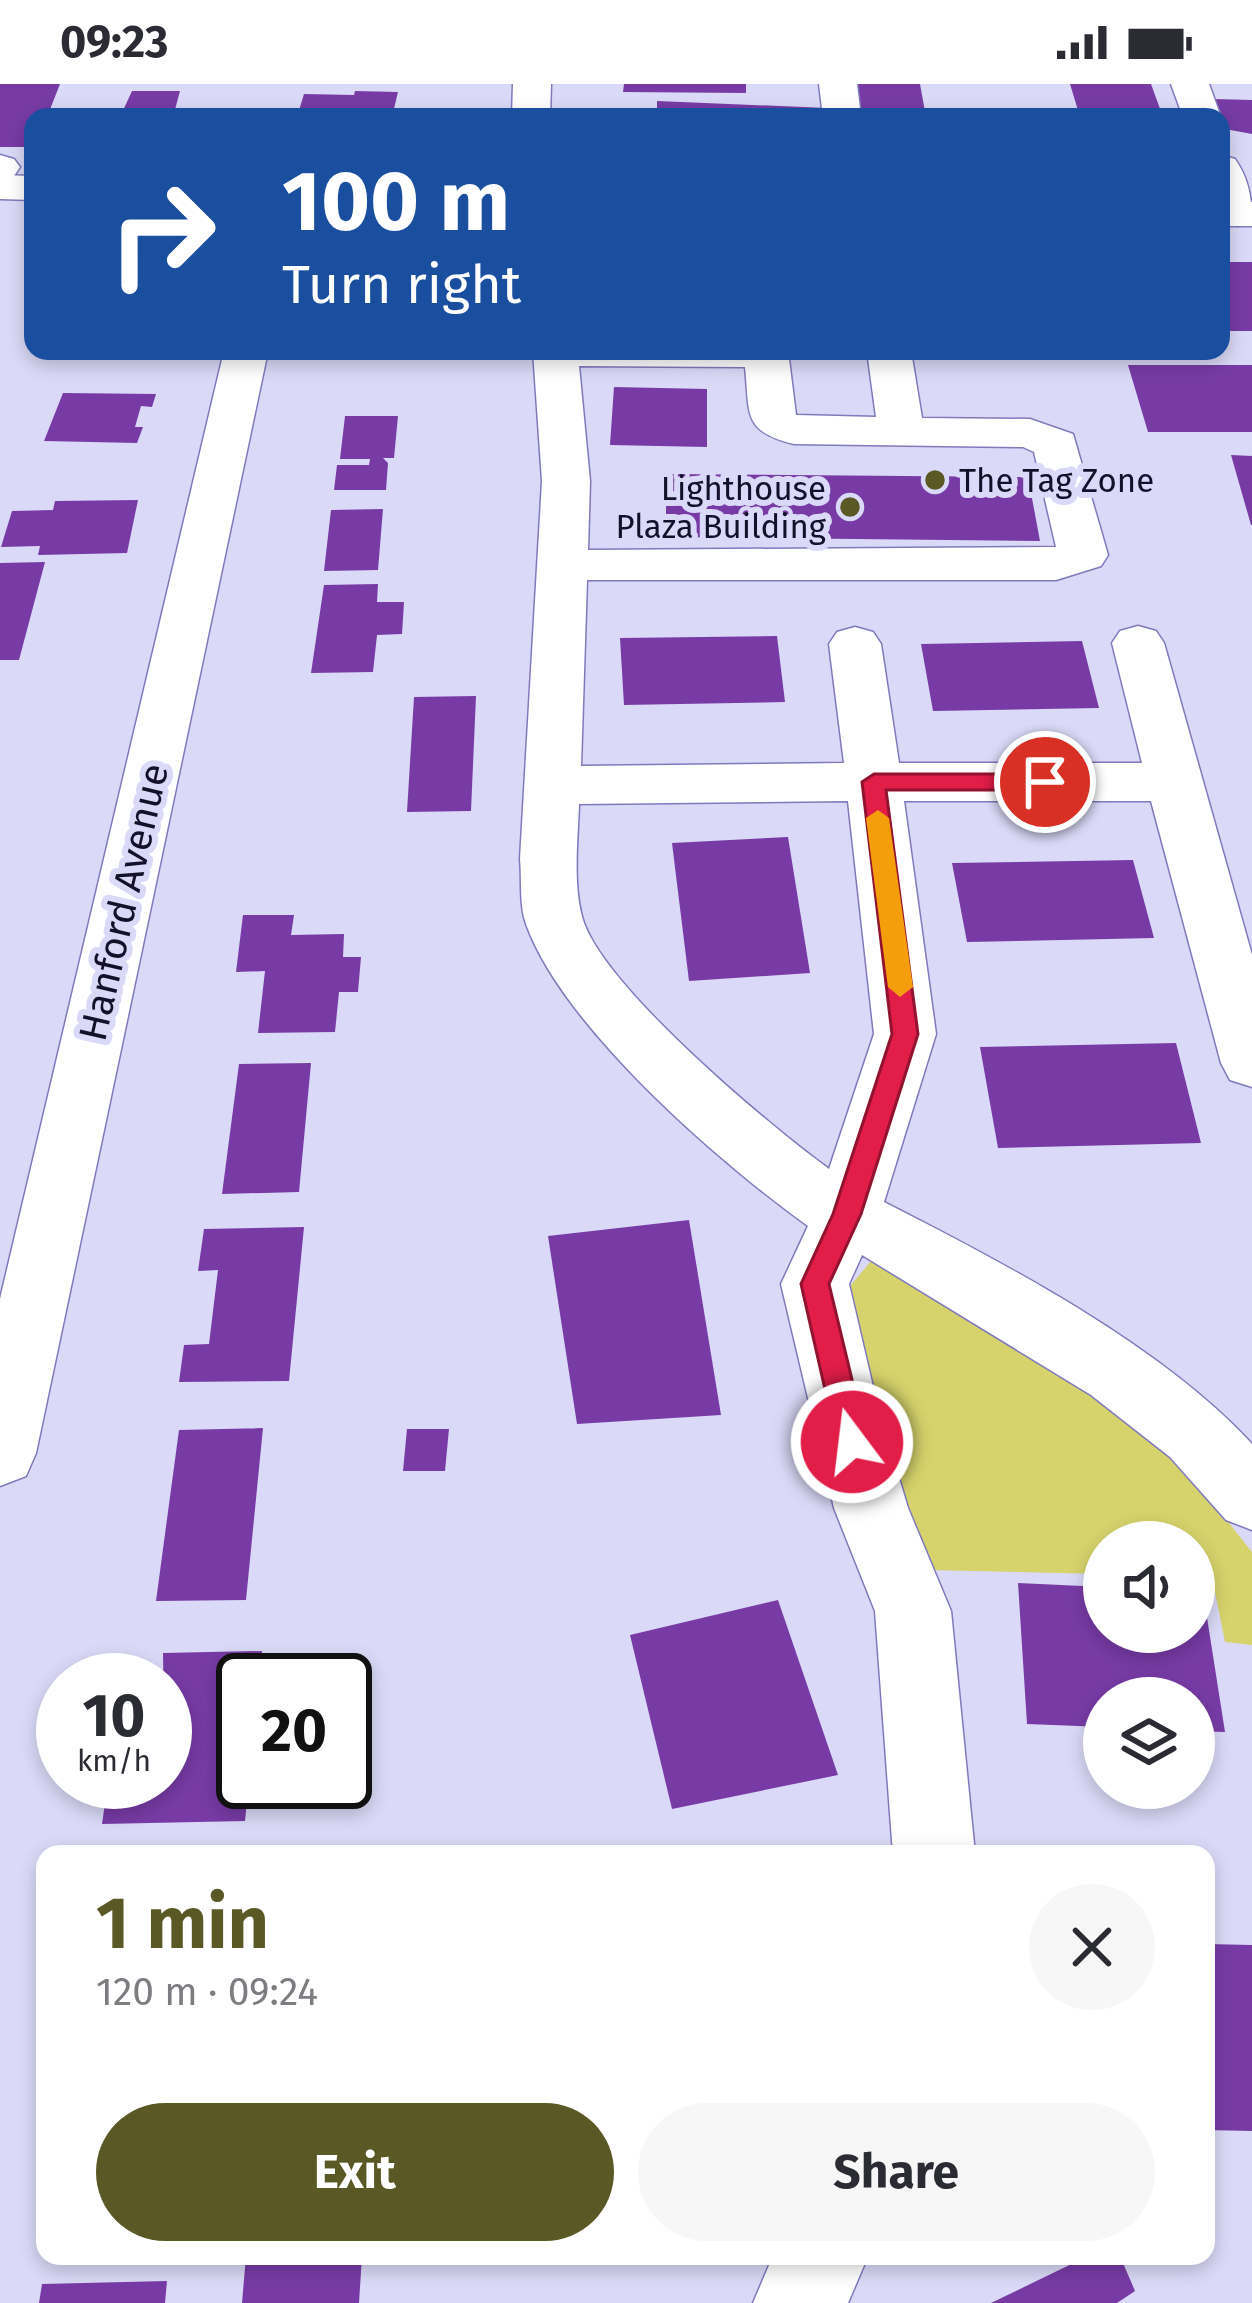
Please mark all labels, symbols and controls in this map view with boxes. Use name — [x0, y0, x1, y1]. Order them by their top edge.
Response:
text: 09:23 — [60, 15, 168, 69]
text: 100 m — [282, 151, 510, 252]
icon: right — [84, 156, 240, 312]
text: Turn right — [282, 253, 521, 317]
place label: The Tag Zone — [959, 461, 1154, 501]
marker: The Tag Zone — [922, 467, 948, 493]
place label: Lighthouse Plaza Building — [615, 469, 827, 547]
marker: Lighthouse Plaza Building — [837, 494, 863, 520]
pin — [994, 731, 1096, 833]
icon: arrive — [1012, 749, 1078, 815]
street label: Hanford Avenue — [70, 759, 178, 1045]
position arrow — [789, 1379, 915, 1505]
map controls — [1083, 1521, 1215, 1809]
button: sound — [1083, 1521, 1215, 1653]
speed limit sign: 20 — [216, 1653, 372, 1809]
button: layers — [1083, 1677, 1215, 1809]
text: 10 — [83, 1680, 145, 1752]
text: km/h — [77, 1743, 151, 1779]
text: 1 min — [96, 1881, 269, 1967]
button: close — [1029, 1884, 1155, 2010]
text: 120 m · 09:24 — [96, 1969, 318, 2015]
button: Exit — [96, 2103, 614, 2241]
button: Share — [638, 2103, 1155, 2241]

